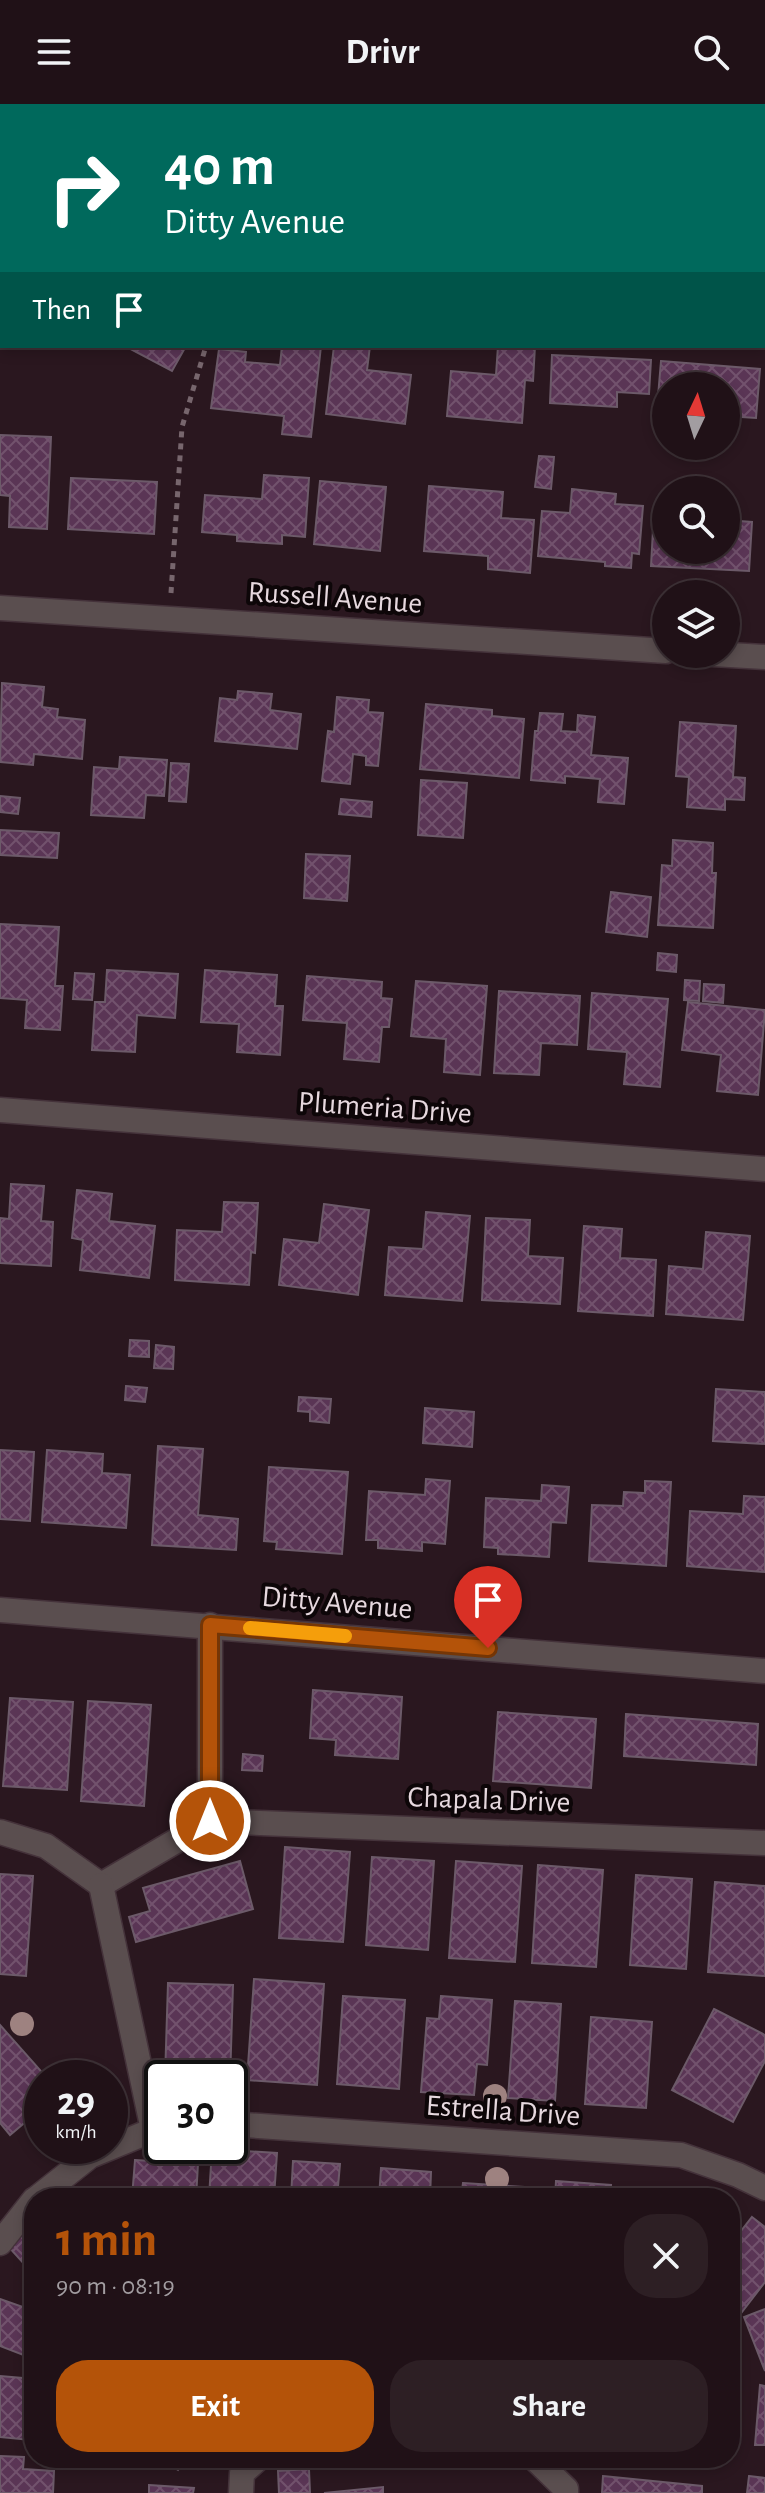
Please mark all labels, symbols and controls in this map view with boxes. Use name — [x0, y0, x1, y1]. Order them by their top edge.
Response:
icon: menu — [32, 30, 76, 74]
icon: search — [689, 30, 733, 74]
text: Drivr — [346, 34, 419, 70]
icon: right — [32, 136, 136, 240]
text: 40 m — [164, 139, 275, 195]
text: Ditty Avenue — [164, 204, 345, 240]
icon: arrive — [107, 288, 151, 332]
text: Then — [32, 295, 91, 325]
north arrow — [652, 372, 740, 460]
map controls — [652, 372, 740, 668]
button: search — [652, 476, 740, 564]
street label: Russell Avenue — [247, 577, 423, 619]
button: layers — [652, 580, 740, 668]
street label: Plumeria Drive — [297, 1087, 473, 1129]
pin — [454, 1566, 522, 1648]
icon: arrive — [466, 1578, 510, 1622]
street label: Ditty Avenue — [260, 1581, 414, 1625]
position arrow — [168, 1779, 252, 1863]
street label: Chapala Drive — [407, 1782, 571, 1818]
speed limit sign: 30 — [144, 2060, 248, 2164]
text: 29 — [57, 2082, 95, 2122]
street label: Estrella Drive — [425, 2091, 581, 2131]
text: km/h — [55, 2122, 97, 2142]
button: close — [624, 2214, 708, 2298]
text: 1 min — [56, 2217, 157, 2265]
text: 90 m · 08:19 — [56, 2273, 175, 2299]
button: Exit — [56, 2360, 374, 2452]
button: Share — [390, 2360, 708, 2452]

